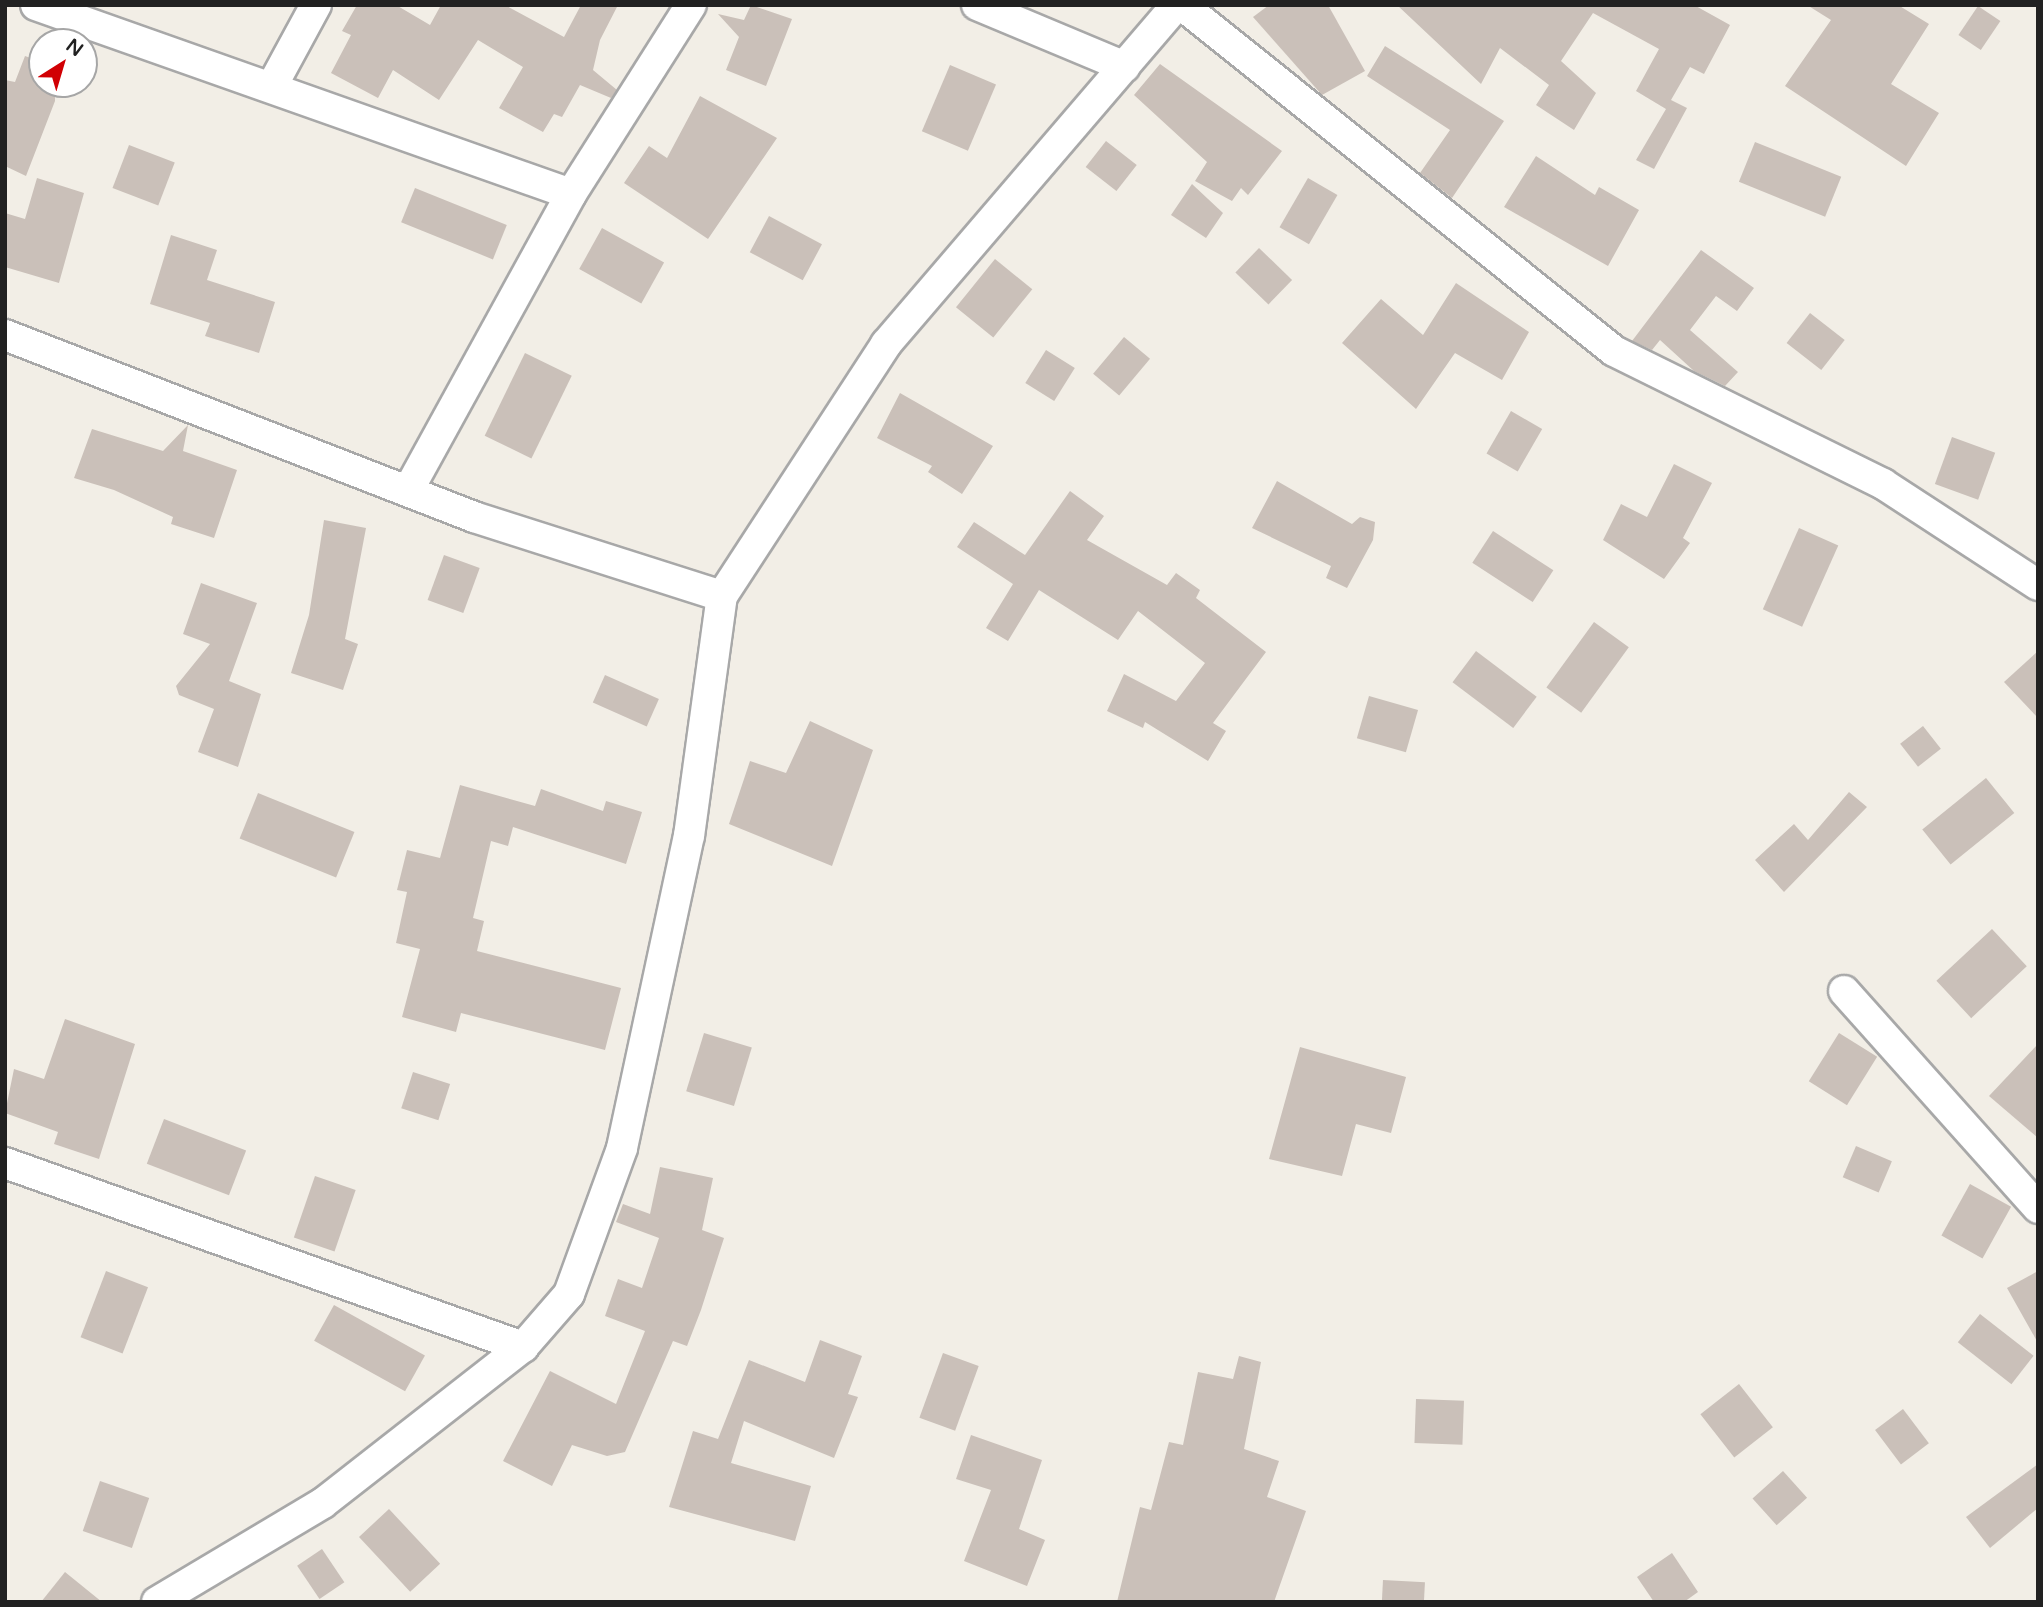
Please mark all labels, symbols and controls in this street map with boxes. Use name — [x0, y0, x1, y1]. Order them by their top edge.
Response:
north arrow — [28, 28, 98, 98]
text: N — [62, 34, 87, 61]

